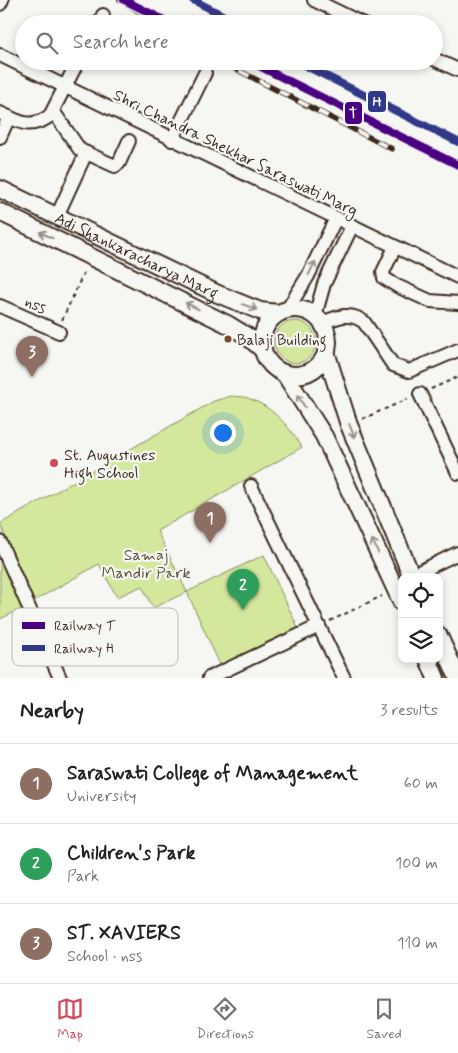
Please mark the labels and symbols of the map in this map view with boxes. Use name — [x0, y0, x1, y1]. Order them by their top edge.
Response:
street label: Shri Chandra Shekhar Saraswati Marg — [109, 85, 361, 223]
line badge: H — [367, 90, 387, 113]
text: H — [372, 93, 382, 111]
line badge: T — [344, 101, 363, 125]
text: T — [349, 105, 357, 123]
street label: Adi Shankaracharya Marg — [51, 208, 222, 306]
one-way arrow — [39, 229, 54, 239]
one-way arrow — [308, 261, 317, 276]
street label: nss — [21, 291, 50, 319]
one-way arrow — [185, 301, 200, 311]
one-way arrow — [241, 303, 257, 312]
place label: Balaji Building — [237, 331, 327, 352]
marker: Balaji Building — [223, 334, 233, 344]
pin: 3 — [16, 336, 48, 377]
one-way arrow — [296, 395, 306, 409]
your location — [210, 420, 236, 446]
one-way arrow — [347, 423, 357, 438]
place label: St. Augustines High School — [64, 445, 155, 485]
marker: St. Augustines High School — [48, 457, 60, 469]
pin: 1 — [194, 502, 226, 543]
one-way arrow — [370, 539, 379, 554]
park label: Samaj Mandir Park — [101, 545, 191, 584]
pin: 2 — [227, 569, 259, 610]
legend — [12, 608, 178, 666]
text: Railway T — [54, 617, 116, 635]
text: Railway H — [54, 640, 114, 658]

